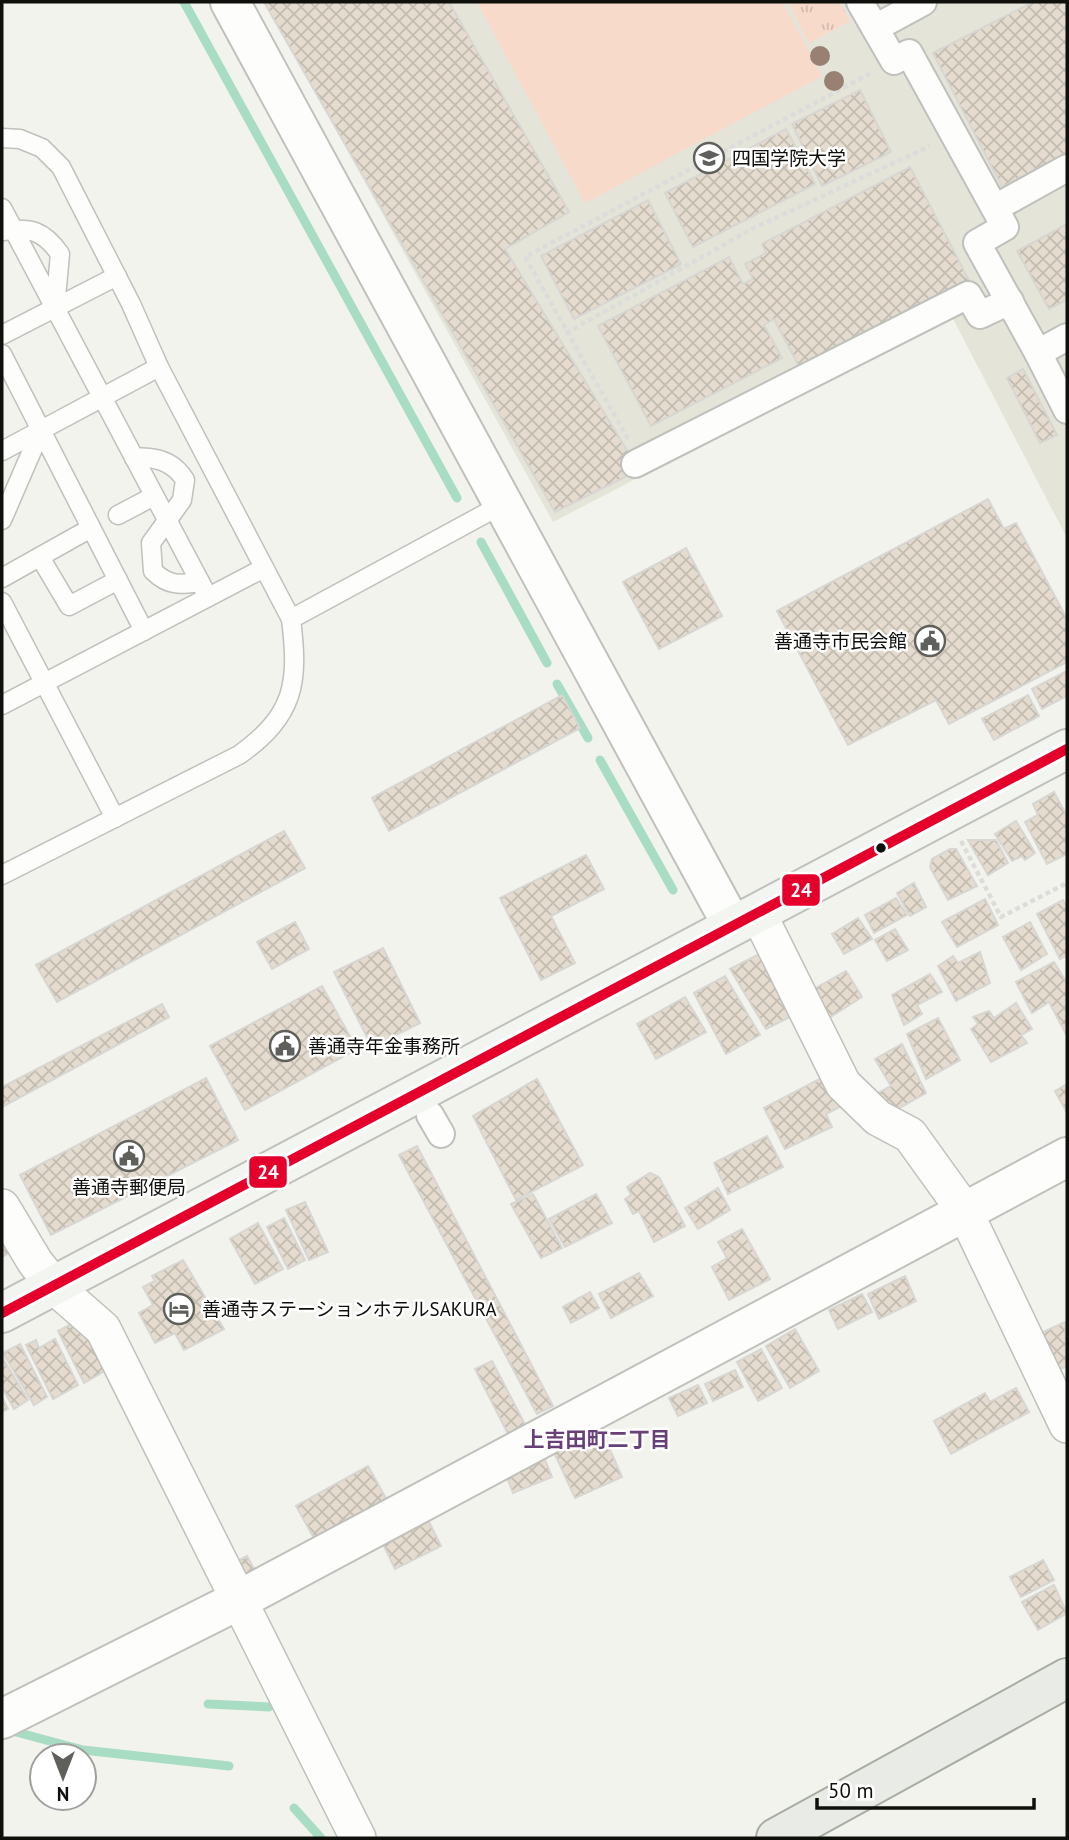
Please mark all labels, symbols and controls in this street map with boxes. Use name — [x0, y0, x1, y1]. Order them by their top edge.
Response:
school or university icon: 四国学院大学 — [692, 141, 726, 175]
place label: 四国学院大学 — [732, 146, 846, 170]
public building icon: 善通寺市民会館 — [913, 624, 947, 658]
place label: 善通寺市民会館 — [774, 629, 907, 653]
unlabelled marker — [874, 841, 888, 855]
line badge: 24 — [781, 873, 821, 907]
text: 24 — [790, 878, 812, 902]
public building icon: 善通寺年金事務所 — [268, 1029, 302, 1063]
place label: 善通寺年金事務所 — [308, 1034, 460, 1058]
public building icon: 善通寺郵便局 — [112, 1139, 146, 1173]
line badge: 24 — [248, 1155, 288, 1189]
text: 24 — [257, 1160, 279, 1184]
place label: 善通寺郵便局 — [72, 1175, 186, 1199]
hotel icon: 善通寺ステーションホテルSAKURA — [162, 1292, 196, 1326]
place label: 善通寺ステーションホテルSAKURA — [202, 1297, 497, 1321]
district label: 上吉田町二丁目 — [524, 1426, 671, 1453]
north arrow — [28, 1742, 98, 1812]
scale bar — [817, 1766, 1034, 1810]
text: 50 m — [828, 1777, 874, 1804]
text: N — [57, 1782, 69, 1806]

